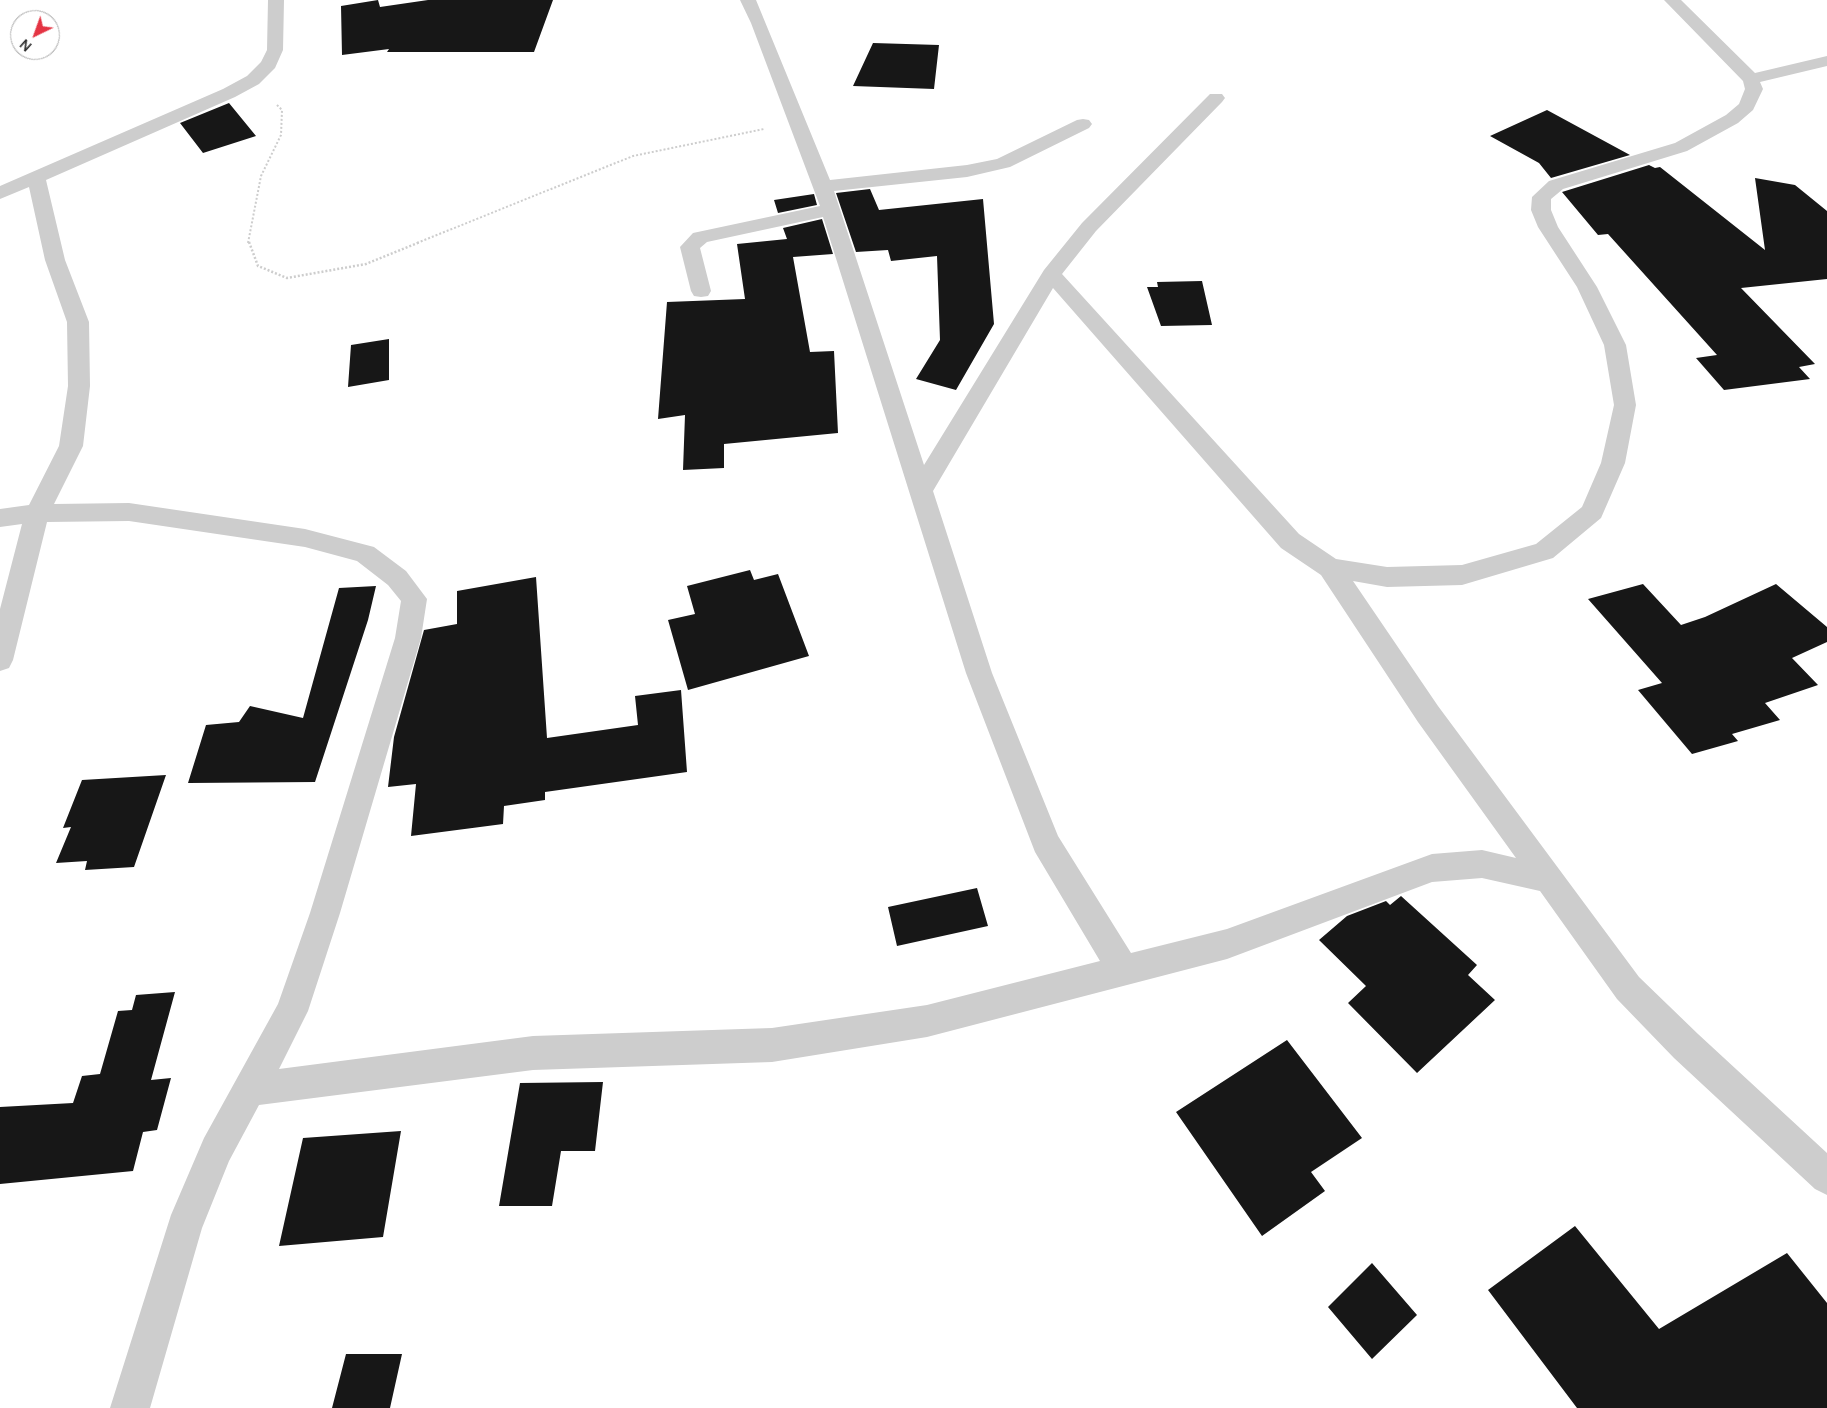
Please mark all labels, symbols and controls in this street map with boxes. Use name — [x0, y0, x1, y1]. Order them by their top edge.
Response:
north arrow — [10, 10, 60, 60]
text: N — [15, 35, 35, 56]

